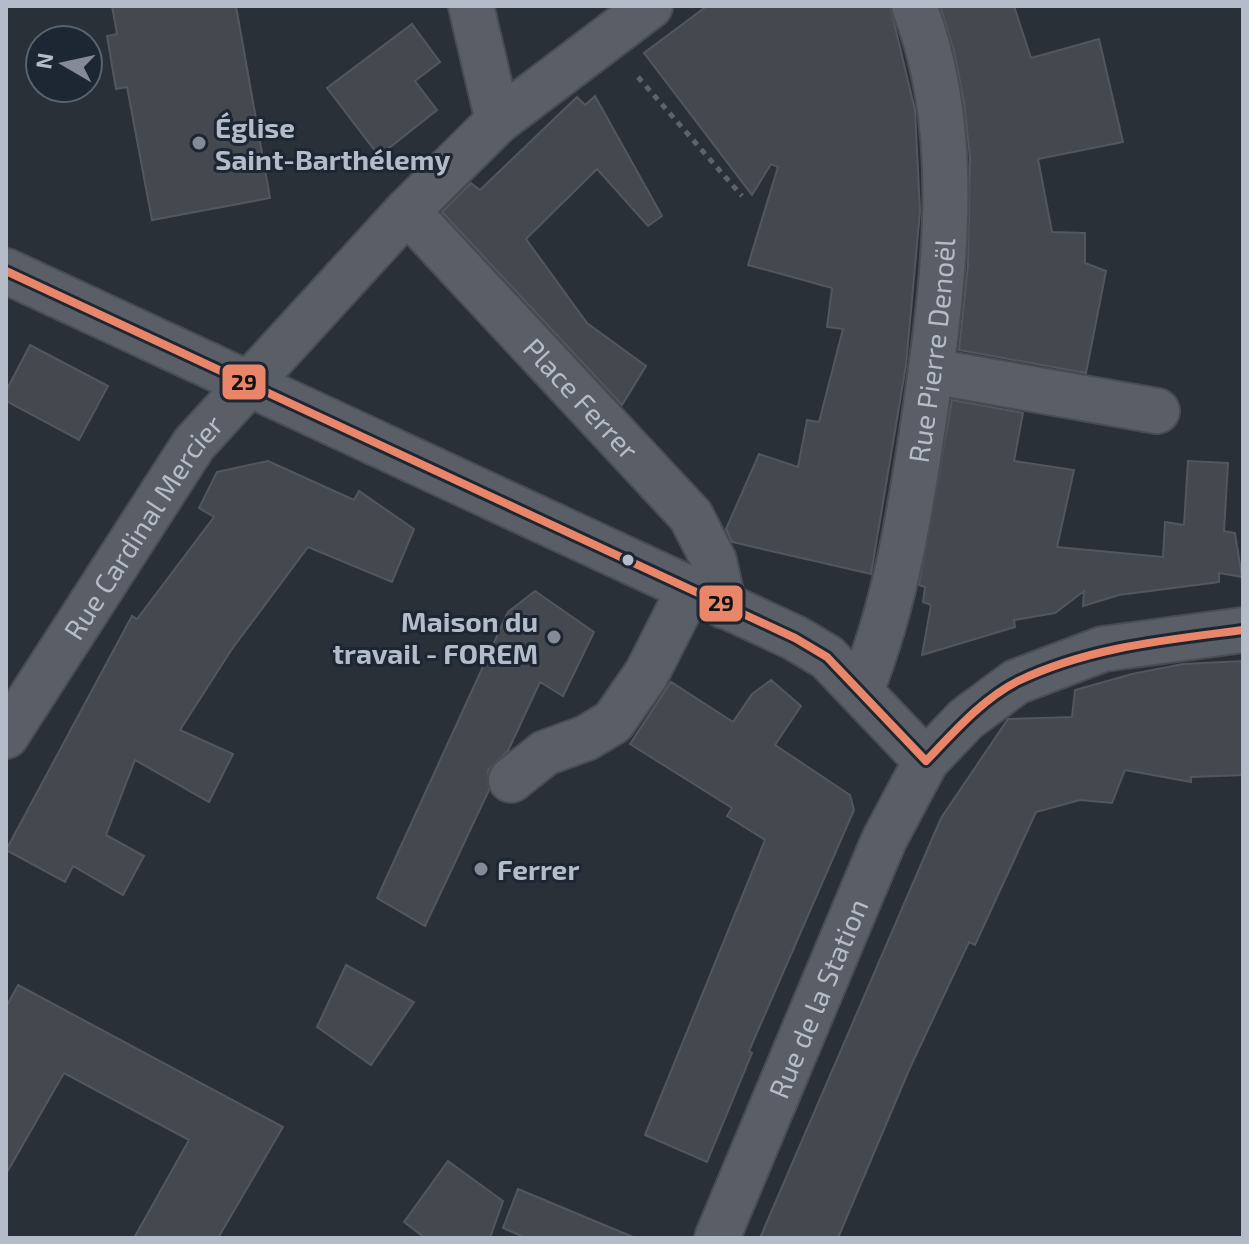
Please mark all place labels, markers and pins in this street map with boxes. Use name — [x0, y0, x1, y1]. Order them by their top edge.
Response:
place label: Église Saint-Barthélemy — [215, 110, 451, 176]
marker: Église Saint-Barthélemy — [190, 134, 208, 152]
unlabelled marker — [620, 552, 636, 568]
place label: Maison du travail - FOREM — [333, 604, 538, 670]
marker: Maison du travail - FOREM — [545, 628, 563, 646]
place label: Ferrer — [497, 852, 579, 886]
marker: Ferrer — [472, 860, 490, 878]

